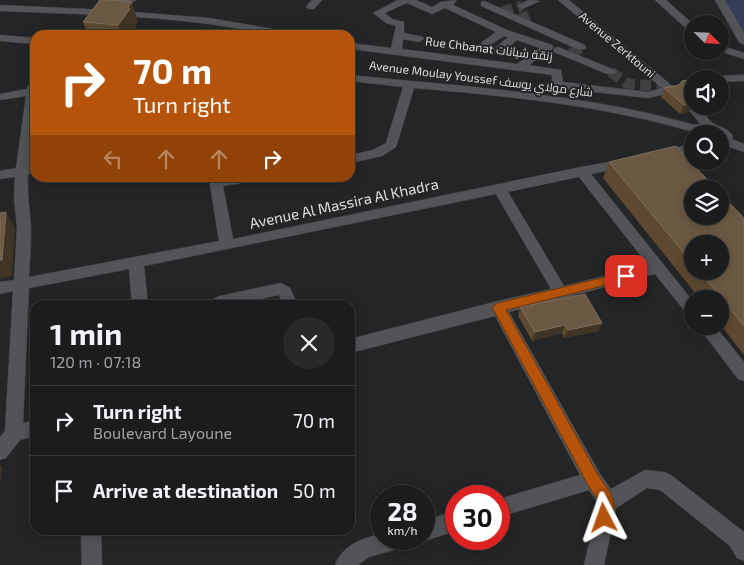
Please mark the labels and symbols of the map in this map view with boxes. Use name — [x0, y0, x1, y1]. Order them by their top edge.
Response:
street label: Avenue Zerktouni — [577, 8, 659, 80]
north arrow — [684, 15, 729, 60]
street label: Rue Chbanat زنقة شبانات — [424, 33, 554, 64]
street label: Avenue Moulay Youssef شارع مولاي يوسف — [368, 57, 594, 103]
street label: Avenue Al Massira Al Khadra — [248, 174, 440, 232]
pin — [605, 255, 647, 297]
speed limit sign: 30 — [445, 485, 510, 550]
position arrow — [577, 491, 629, 543]

